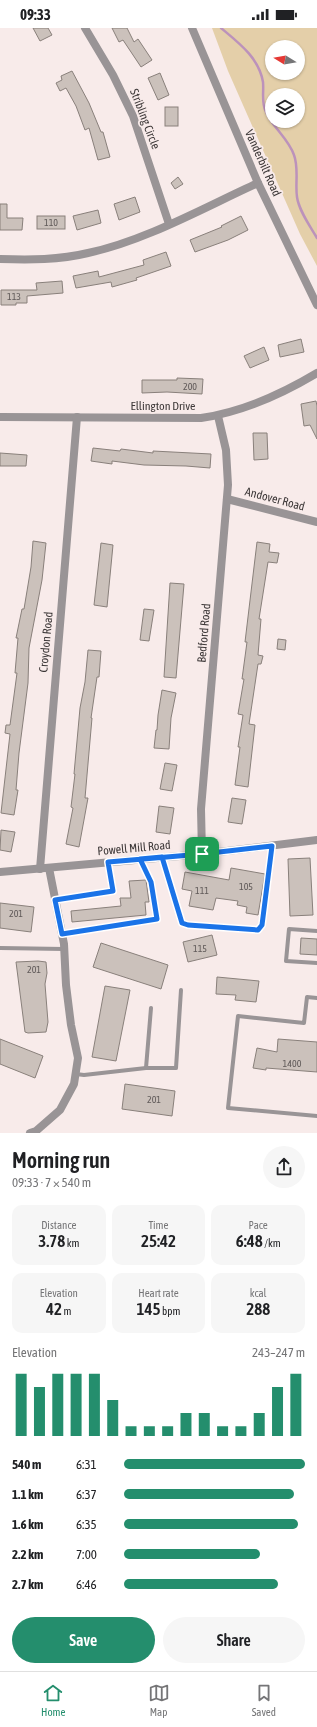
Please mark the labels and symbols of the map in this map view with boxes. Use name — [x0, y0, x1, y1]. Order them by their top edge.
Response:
north arrow — [265, 40, 305, 80]
street label: Stribling Circle — [127, 87, 163, 151]
street label: Vanderbilt Road — [242, 128, 284, 198]
house number: 110 — [44, 217, 58, 228]
house number: 113 — [7, 291, 21, 302]
house number: 200 — [183, 381, 197, 392]
street label: Ellington Drive — [131, 399, 195, 413]
street label: Andover Road — [244, 484, 306, 514]
street label: Bedford Road — [194, 603, 214, 663]
street label: Croydon Road — [36, 611, 56, 673]
pin — [185, 837, 219, 871]
street label: Powell Mill Road — [97, 838, 171, 858]
house number: 105 — [239, 881, 253, 892]
house number: 111 — [195, 885, 209, 896]
house number: 201 — [9, 908, 23, 919]
house number: 115 — [193, 943, 207, 954]
house number: 201 — [27, 964, 41, 975]
house number: 1400 — [283, 1058, 302, 1069]
house number: 201 — [147, 1094, 161, 1105]

